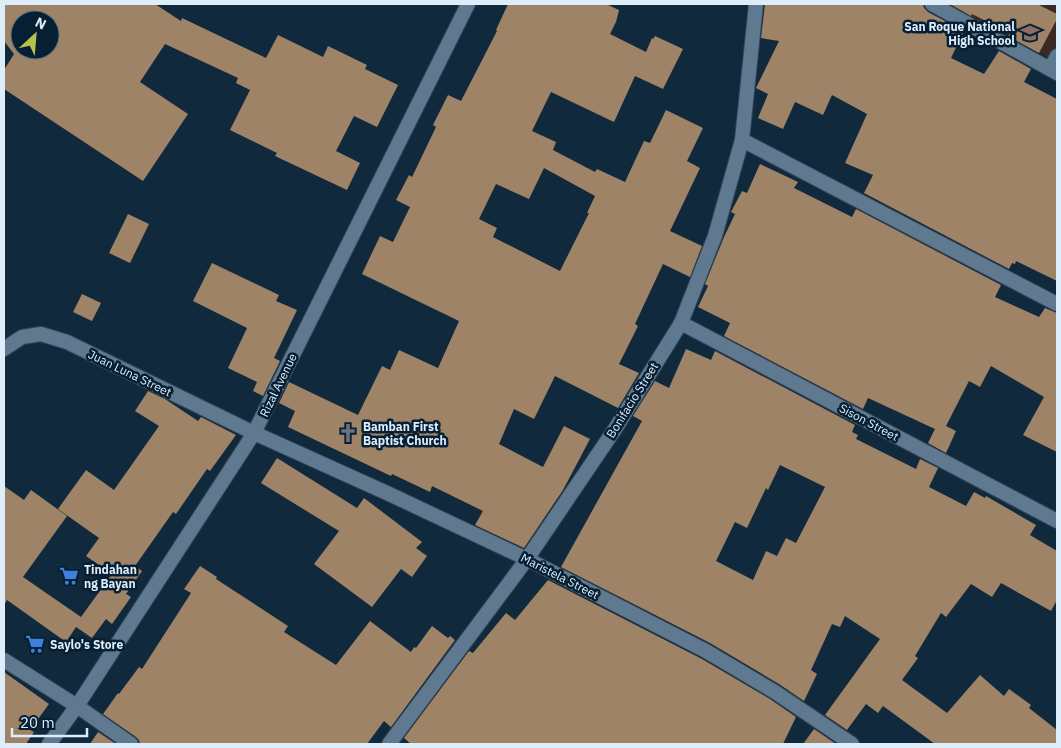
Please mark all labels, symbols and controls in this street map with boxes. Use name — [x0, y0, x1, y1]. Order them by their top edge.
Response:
north arrow — [10, 10, 60, 60]
text: N — [32, 13, 49, 34]
place label: San Roque National High School — [904, 19, 1015, 48]
school or university icon: San Roque National High School — [1019, 22, 1041, 44]
street label: Juan Luna Street — [86, 346, 174, 400]
street label: Rizal Avenue — [256, 350, 300, 419]
street label: Bonifacio Street — [603, 359, 661, 441]
street label: Sison Street — [837, 400, 901, 444]
place label: Bamban First Baptist Church — [363, 419, 447, 448]
church icon: Bamban First Baptist Church — [337, 422, 359, 444]
street label: Maristela Street — [519, 550, 601, 602]
place label: Tindahan ng Bayan — [84, 562, 137, 591]
supermarket icon: Tindahan ng Bayan — [58, 565, 80, 587]
supermarket icon: Saylo's Store — [24, 633, 46, 655]
place label: Saylo's Store — [50, 637, 123, 652]
scale bar — [12, 706, 88, 738]
text: 20 m — [20, 713, 55, 732]

